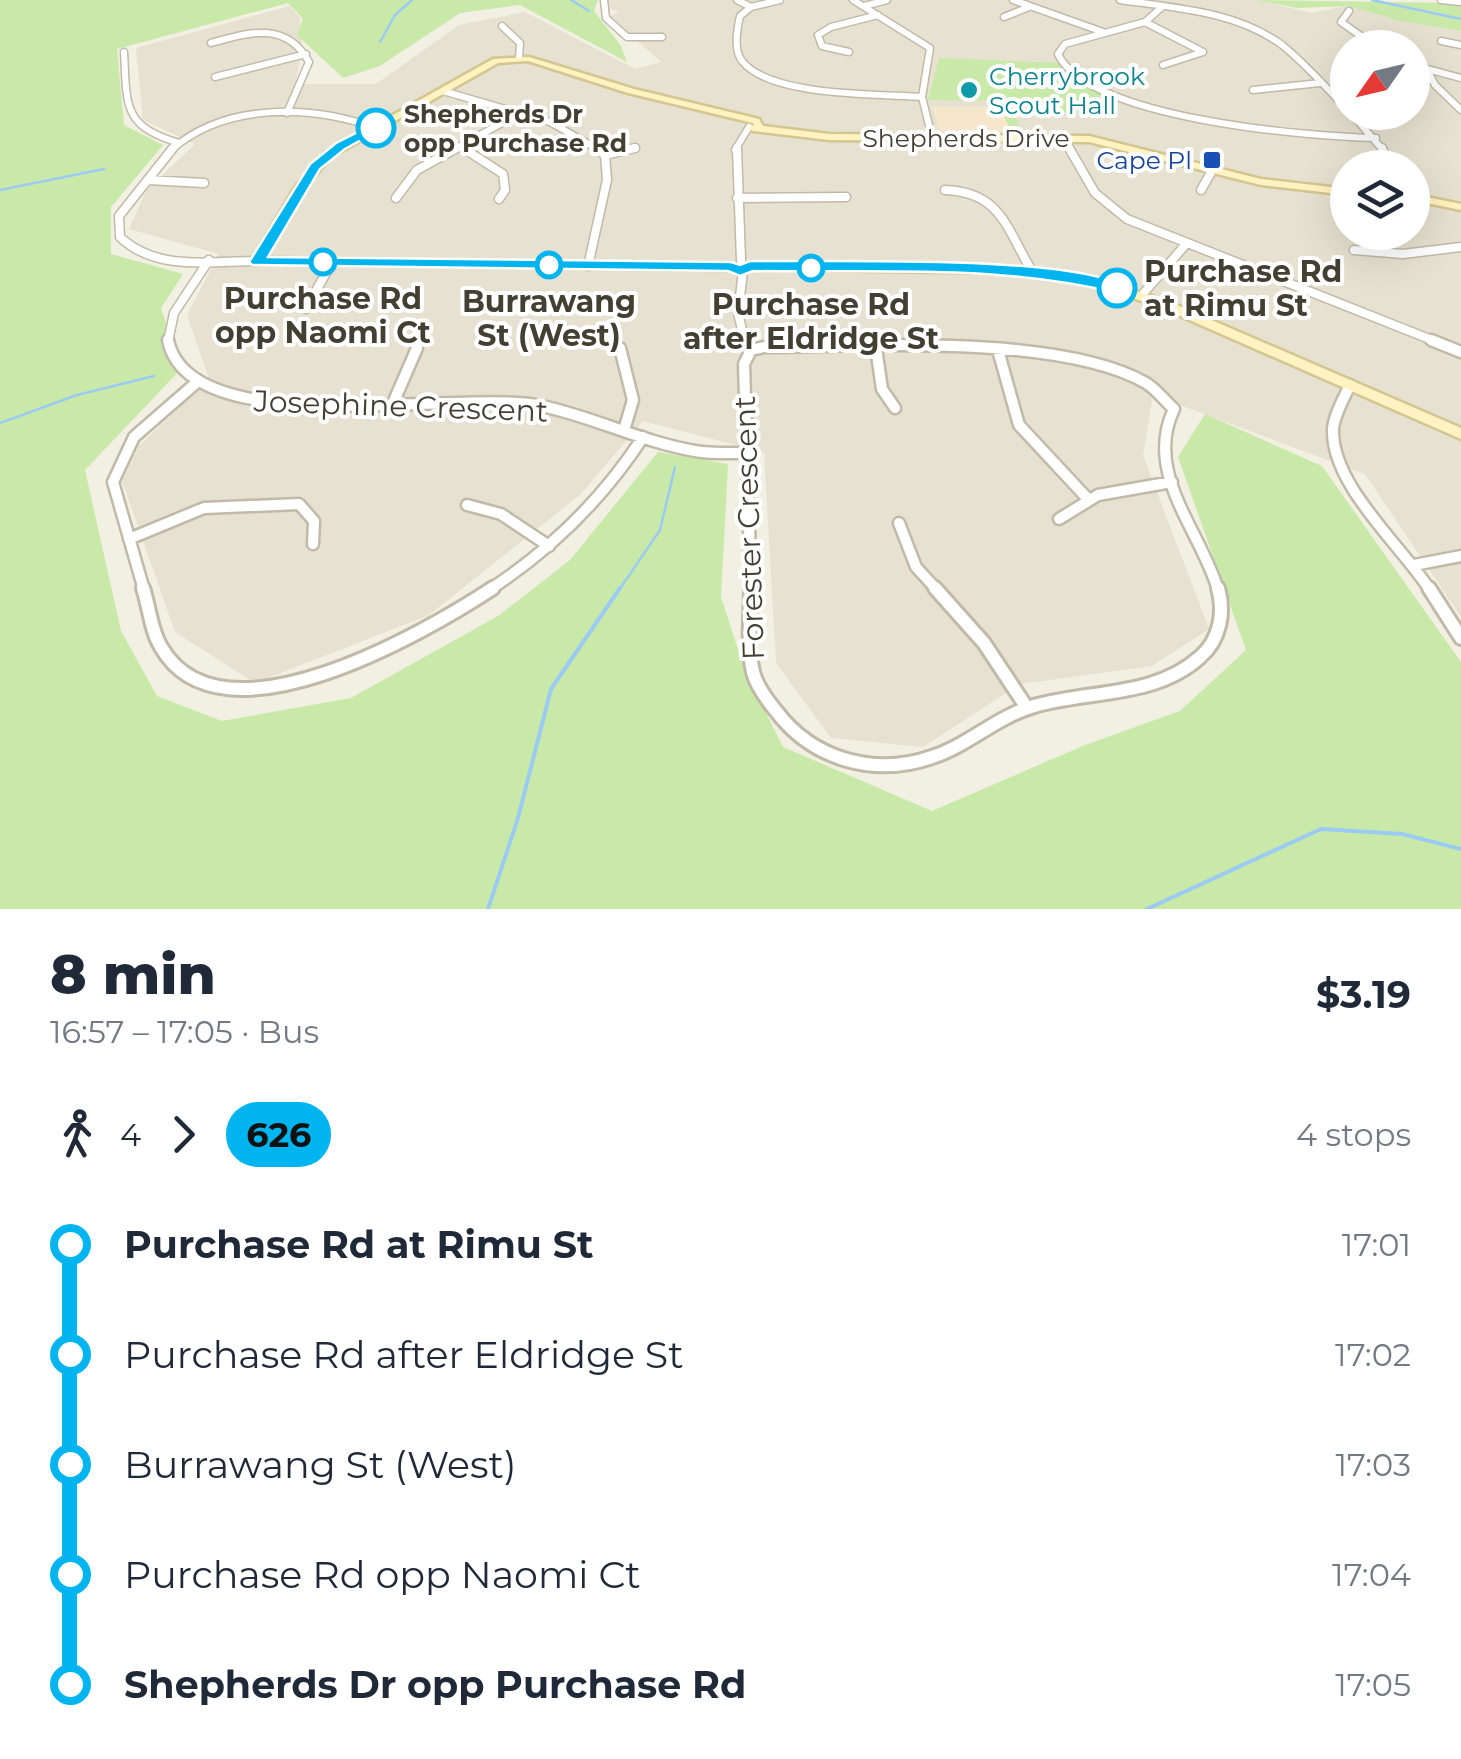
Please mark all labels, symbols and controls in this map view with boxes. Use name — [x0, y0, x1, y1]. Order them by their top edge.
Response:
north arrow — [1330, 30, 1430, 130]
map controls — [1330, 30, 1430, 250]
place label: Cherrybrook Scout Hall — [989, 61, 1145, 120]
marker: Cherrybrook Scout Hall — [958, 79, 980, 101]
place label: Shepherds Dr opp Purchase Rd — [404, 99, 627, 158]
marker: Shepherds Dr opp Purchase Rd — [357, 109, 395, 147]
street label: Shepherds Drive — [862, 123, 1070, 153]
place label: Cape Pl — [1096, 145, 1192, 175]
marker: Cape Pl — [1201, 149, 1223, 171]
button: layers — [1330, 150, 1430, 250]
marker: Purchase Rd opp Naomi Ct — [310, 249, 336, 275]
marker: Burrawang St (West) — [536, 252, 562, 278]
place label: Purchase Rd at Rimu St — [1144, 253, 1342, 324]
marker: Purchase Rd after Eldridge St — [798, 255, 824, 281]
marker: Purchase Rd at Rimu St — [1098, 269, 1136, 307]
place label: Purchase Rd opp Naomi Ct — [215, 280, 431, 351]
place label: Burrawang St (West) — [462, 283, 636, 354]
place label: Purchase Rd after Eldridge St — [683, 286, 939, 357]
street label: Josephine Crescent — [252, 382, 549, 430]
street label: Forester Crescent — [726, 395, 772, 661]
text: 8 min — [50, 941, 216, 1008]
text: $3.19 — [1316, 971, 1411, 1018]
text: 16:57 – 17:05 · Bus — [50, 1012, 319, 1051]
icon: walk — [50, 1107, 105, 1162]
icon: forward — [156, 1107, 211, 1162]
text: 626 — [246, 1113, 311, 1156]
text: 4 — [120, 1115, 141, 1154]
text: 4 stops — [1296, 1115, 1411, 1154]
text: Purchase Rd at Rimu St — [124, 1221, 593, 1268]
text: 17:01 — [1342, 1225, 1411, 1264]
text: Purchase Rd after Eldridge St — [124, 1331, 684, 1378]
text: 17:02 — [1335, 1335, 1411, 1374]
text: Burrawang St (West) — [124, 1441, 516, 1488]
text: 17:03 — [1336, 1445, 1411, 1484]
text: Purchase Rd opp Naomi Ct — [124, 1551, 641, 1598]
text: 17:04 — [1332, 1555, 1411, 1594]
text: Shepherds Dr opp Purchase Rd — [124, 1661, 746, 1708]
text: 17:05 — [1335, 1665, 1411, 1704]

